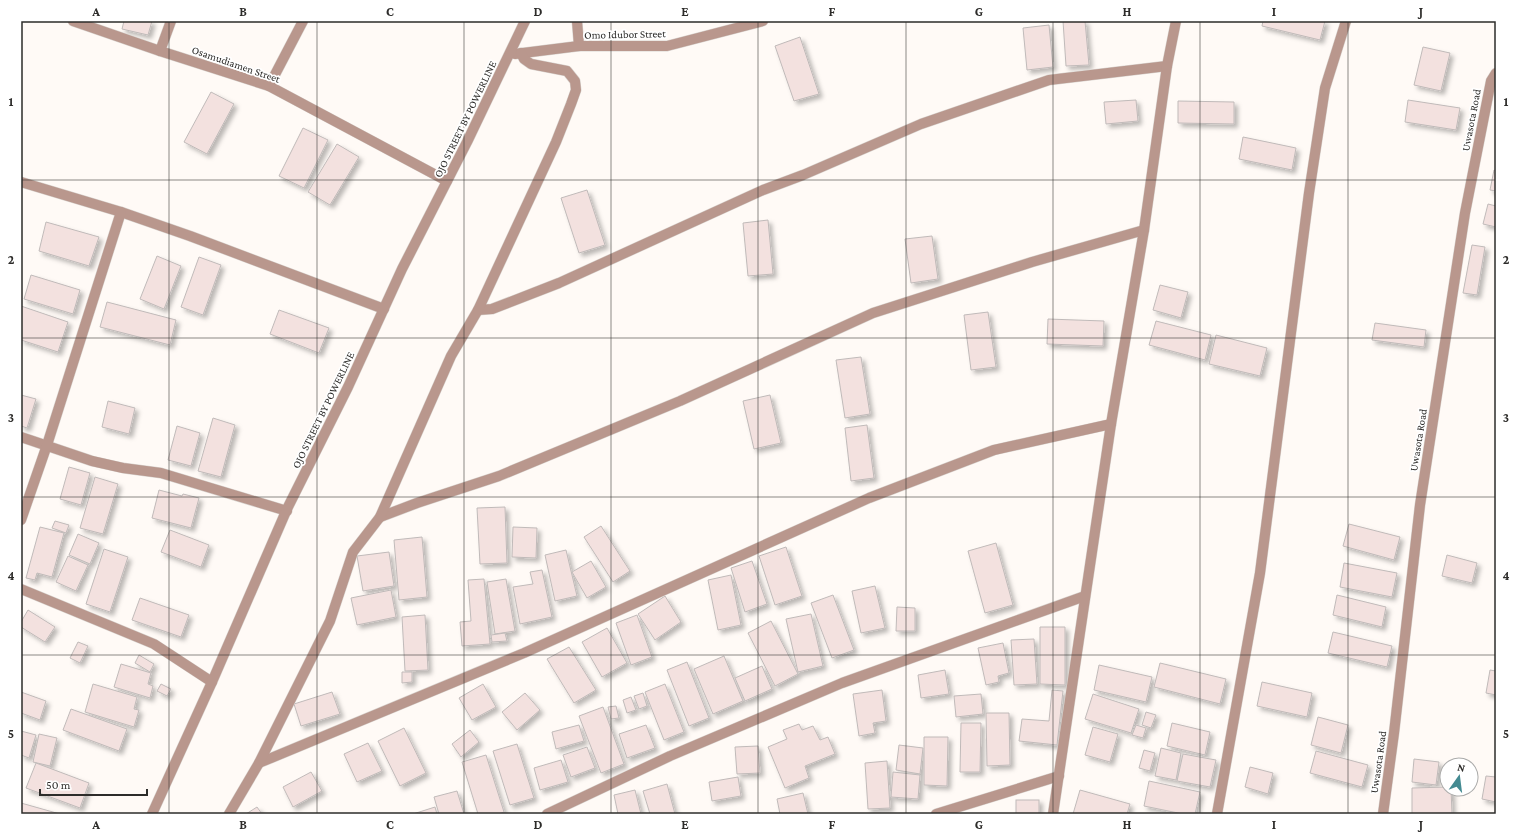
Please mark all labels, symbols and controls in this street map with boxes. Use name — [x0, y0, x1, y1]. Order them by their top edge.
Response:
text: A — [91, 4, 100, 19]
text: B — [239, 4, 247, 19]
text: C — [386, 4, 394, 19]
text: D — [534, 4, 543, 19]
text: E — [681, 4, 689, 19]
text: F — [829, 4, 836, 19]
text: G — [975, 4, 983, 19]
text: H — [1123, 4, 1132, 19]
text: I — [1272, 4, 1276, 19]
text: J — [1417, 4, 1423, 19]
street label: Omo Idubor Street — [584, 27, 666, 41]
street label: Osamudiamen Street — [190, 43, 282, 85]
street label: OJO STREET BY POWERLINE — [432, 59, 499, 180]
street label: Uwasota Road — [1459, 88, 1483, 152]
text: 1 — [9, 94, 14, 109]
text: 1 — [1504, 94, 1509, 109]
text: 2 — [8, 252, 15, 267]
text: 2 — [1503, 252, 1510, 267]
street label: OJO STREET BY POWERLINE — [290, 350, 357, 471]
street label: Uwasota Road — [1407, 408, 1429, 472]
text: 3 — [8, 410, 14, 425]
text: 3 — [1503, 410, 1509, 425]
text: 4 — [7, 568, 15, 583]
text: 4 — [1502, 568, 1510, 583]
text: 5 — [8, 726, 14, 741]
text: 5 — [1503, 726, 1509, 741]
street label: Uwasota Road — [1368, 730, 1388, 794]
north arrow — [1439, 757, 1479, 797]
text: N — [1456, 761, 1467, 774]
scale bar — [40, 771, 147, 797]
text: 50 m — [46, 778, 71, 792]
text: A — [91, 817, 100, 832]
text: B — [239, 817, 247, 832]
text: C — [386, 817, 394, 832]
text: D — [534, 817, 543, 832]
text: E — [681, 817, 689, 832]
text: F — [829, 817, 836, 832]
text: G — [975, 817, 983, 832]
text: H — [1123, 817, 1132, 832]
text: I — [1272, 817, 1276, 832]
text: J — [1417, 817, 1423, 832]

